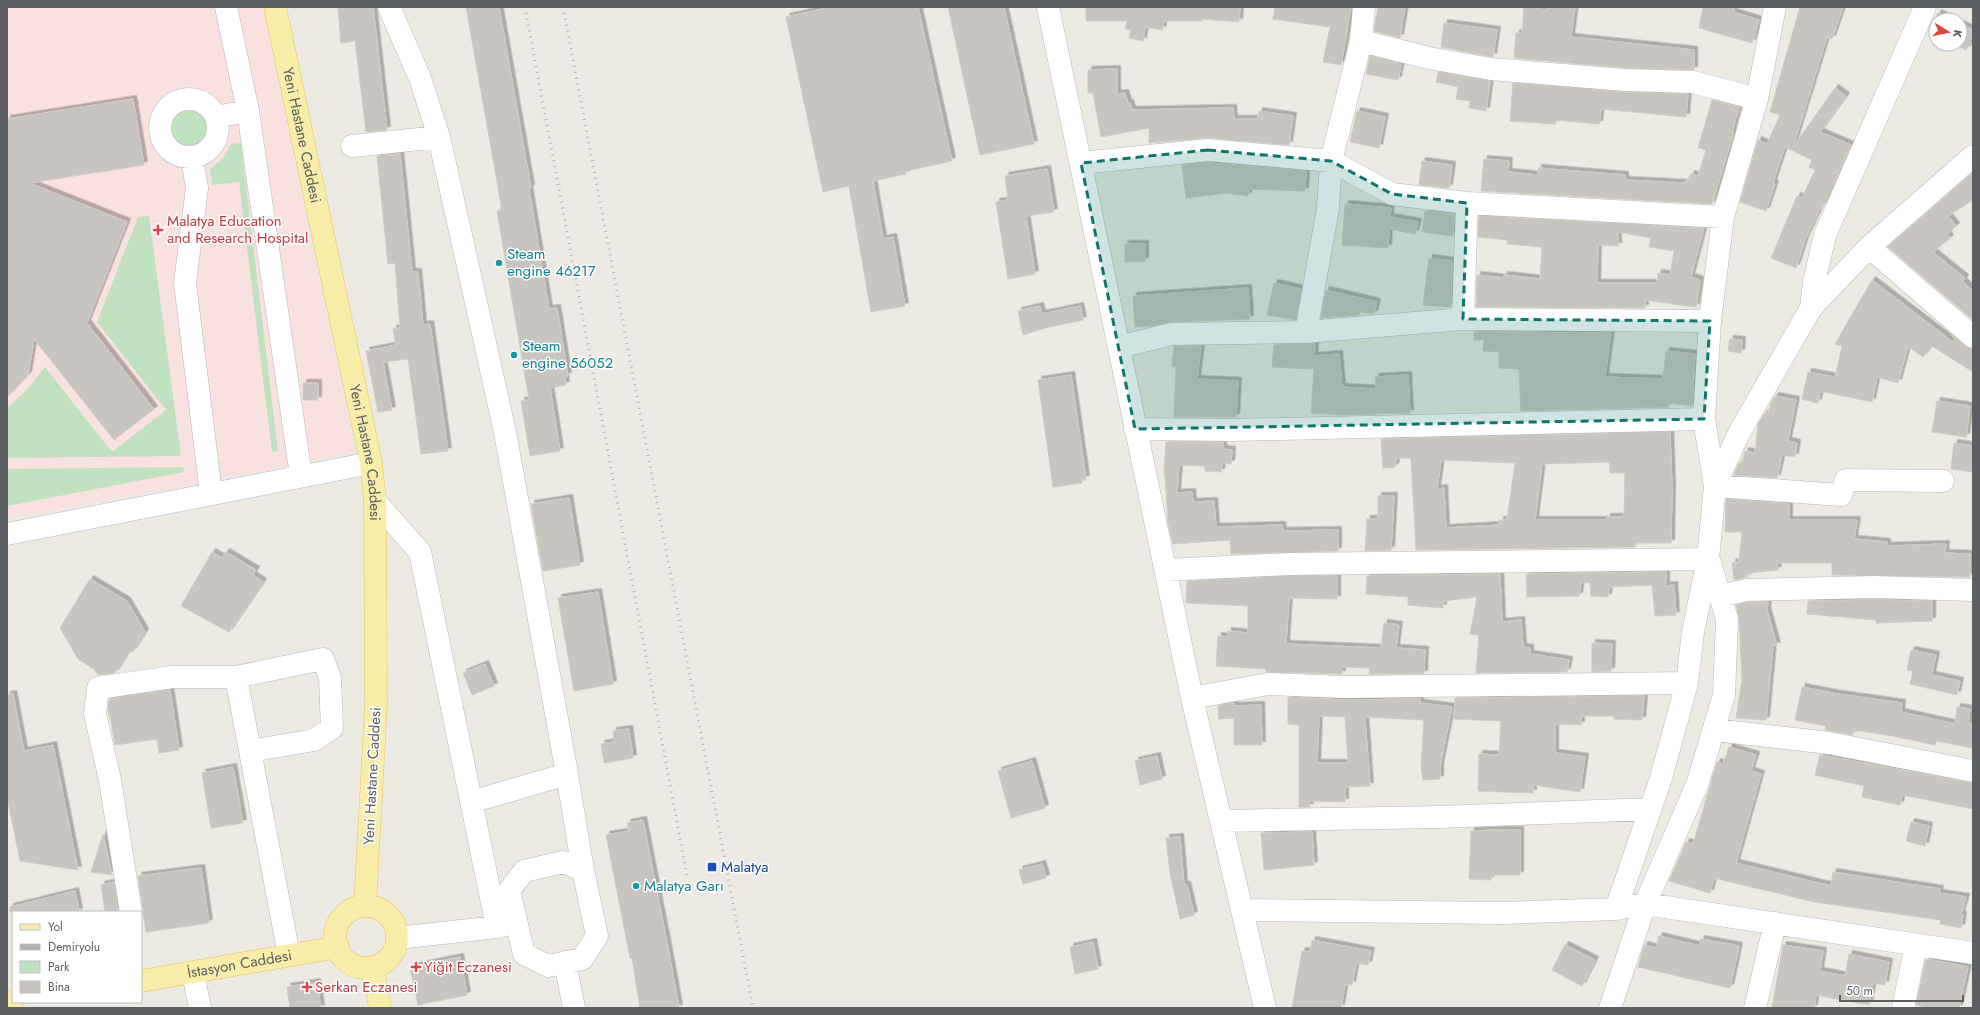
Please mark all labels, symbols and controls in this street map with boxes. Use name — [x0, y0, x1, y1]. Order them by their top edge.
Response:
north arrow — [1928, 12, 1968, 52]
text: K — [1949, 29, 1966, 39]
street label: Yeni Hastane Caddesi — [277, 65, 327, 205]
place label: Malatya Education and Research Hospital — [167, 210, 308, 249]
marker: Malatya Education and Research Hospital — [152, 224, 164, 236]
place label: Steam engine 46217 — [507, 243, 596, 282]
marker: Steam engine 46217 — [494, 258, 504, 268]
place label: Steam engine 56052 — [522, 335, 613, 374]
marker: Steam engine 56052 — [509, 350, 519, 360]
street label: Yeni Hastane Caddesi — [344, 382, 386, 521]
street label: Yeni Hastane Caddesi — [357, 706, 387, 846]
place label: Malatya — [721, 856, 768, 878]
marker: Malatya — [706, 861, 718, 873]
place label: Malatya Garı — [644, 875, 724, 897]
marker: Malatya Garı — [631, 881, 641, 891]
legend — [12, 911, 142, 1003]
text: Yol — [48, 918, 63, 936]
text: Demiryolu — [48, 938, 100, 956]
street label: İstasyon Caddesi — [186, 944, 294, 984]
place label: Yiğit Eczanesi — [424, 956, 512, 978]
text: Park — [48, 958, 70, 976]
marker: Yiğit Eczanesi — [411, 962, 421, 972]
place label: Serkan Eczanesi — [315, 976, 417, 998]
scale bar — [1840, 977, 1963, 1003]
text: Bina — [48, 978, 70, 996]
marker: Serkan Eczanesi — [302, 982, 312, 992]
text: 50 m — [1846, 982, 1873, 1000]

